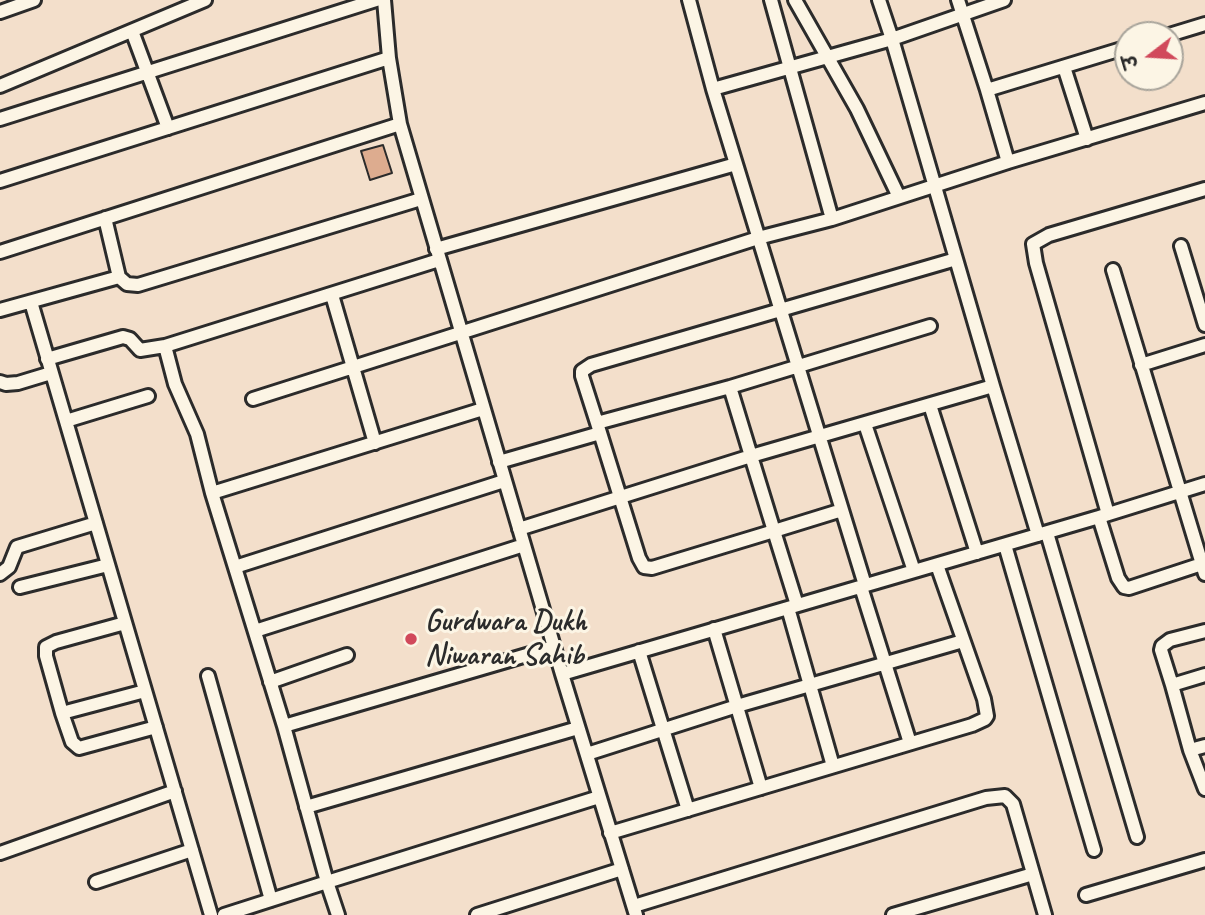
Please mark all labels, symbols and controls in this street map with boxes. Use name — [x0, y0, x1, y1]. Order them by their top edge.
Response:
north arrow — [1114, 21, 1184, 91]
text: उ — [1118, 52, 1144, 71]
place label: Gurdwara Dukh Niwaran Sahib — [425, 604, 586, 674]
marker: Gurdwara Dukh Niwaran Sahib — [403, 631, 419, 647]

